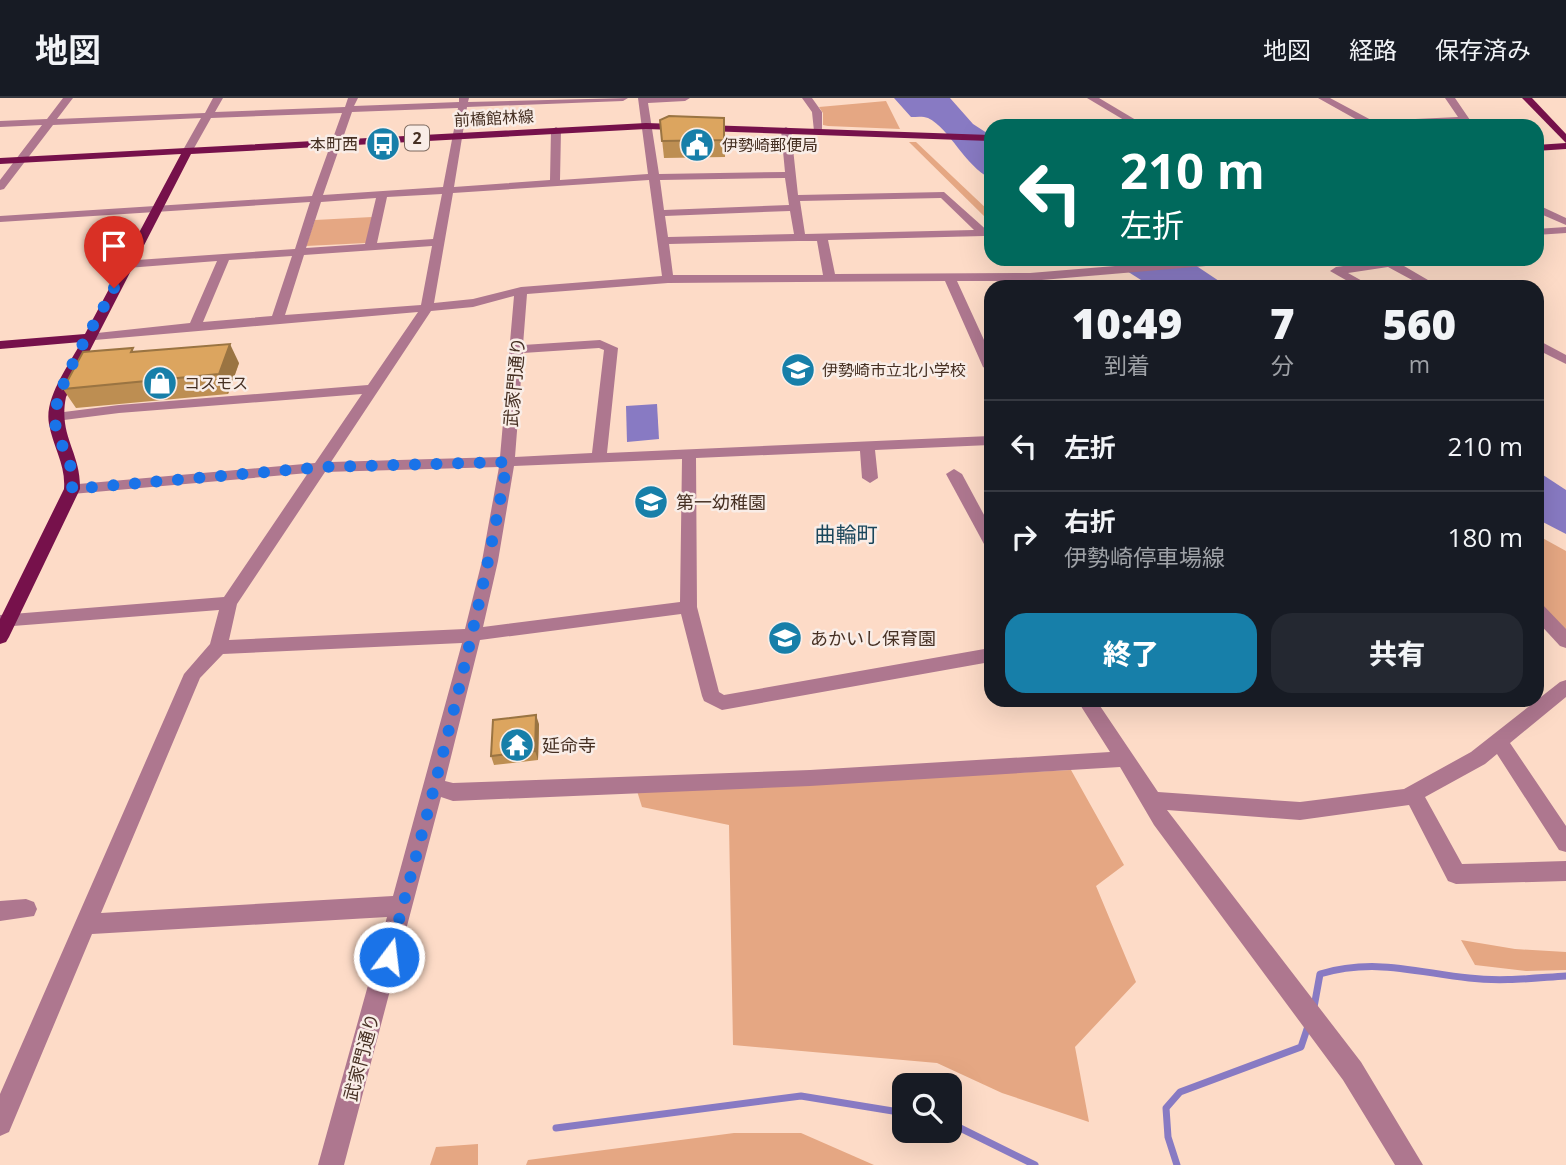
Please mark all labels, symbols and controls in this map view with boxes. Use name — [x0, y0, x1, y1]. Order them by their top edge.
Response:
text: 地図 — [35, 27, 101, 72]
text: 地図 — [1263, 33, 1311, 66]
text: 経路 — [1349, 33, 1397, 66]
text: 保存済み — [1435, 33, 1531, 66]
street label: 前橋館林線 — [453, 105, 535, 131]
bus stop icon: 本町西 — [364, 125, 402, 163]
road number: 2 — [405, 126, 429, 150]
public building icon: 伊勢崎郵便局 — [678, 126, 716, 164]
place label: 本町西 — [310, 133, 358, 155]
place label: 伊勢崎郵便局 — [722, 134, 818, 156]
text: 210 m — [1120, 137, 1265, 203]
icon: left — [1005, 147, 1096, 238]
text: 左折 — [1120, 203, 1184, 246]
pin — [84, 216, 144, 288]
icon: arrive — [95, 227, 133, 265]
text: 10:49 — [1072, 294, 1182, 351]
text: 7 — [1270, 294, 1295, 351]
text: 560 — [1382, 295, 1456, 352]
street label: 武家門通り — [498, 336, 530, 428]
text: m — [1409, 348, 1430, 380]
text: 到着 — [1104, 349, 1150, 381]
text: 分 — [1271, 349, 1294, 381]
school or university icon: 伊勢崎市立北小学校 — [779, 351, 817, 389]
place label: 伊勢崎市立北小学校 — [822, 359, 966, 381]
shop icon: コスモス — [141, 364, 179, 402]
place label: コスモス — [184, 372, 248, 394]
icon: left — [1005, 427, 1043, 465]
text: 210 m — [1448, 428, 1523, 464]
text: 左折 — [1064, 429, 1116, 465]
school or university icon: 第一幼稚園 — [632, 483, 670, 521]
place label: 第一幼稚園 — [676, 490, 766, 514]
text: 右折 — [1064, 503, 1116, 539]
icon: right — [1005, 518, 1043, 556]
text: 180 m — [1448, 519, 1523, 555]
district label: 曲輪町 — [815, 520, 878, 548]
text: 伊勢崎停車場線 — [1064, 541, 1225, 573]
button: 終了 — [1005, 613, 1257, 693]
button: 共有 — [1271, 613, 1523, 693]
school or university icon: あかいし保育園 — [766, 619, 804, 657]
place label: あかいし保育園 — [810, 626, 936, 650]
temple icon: 延命寺 — [498, 726, 536, 764]
place label: 延命寺 — [542, 733, 596, 757]
position arrow — [352, 920, 426, 994]
street label: 武家門通り — [338, 1010, 384, 1104]
map controls — [892, 1073, 962, 1143]
button: search — [892, 1073, 962, 1143]

